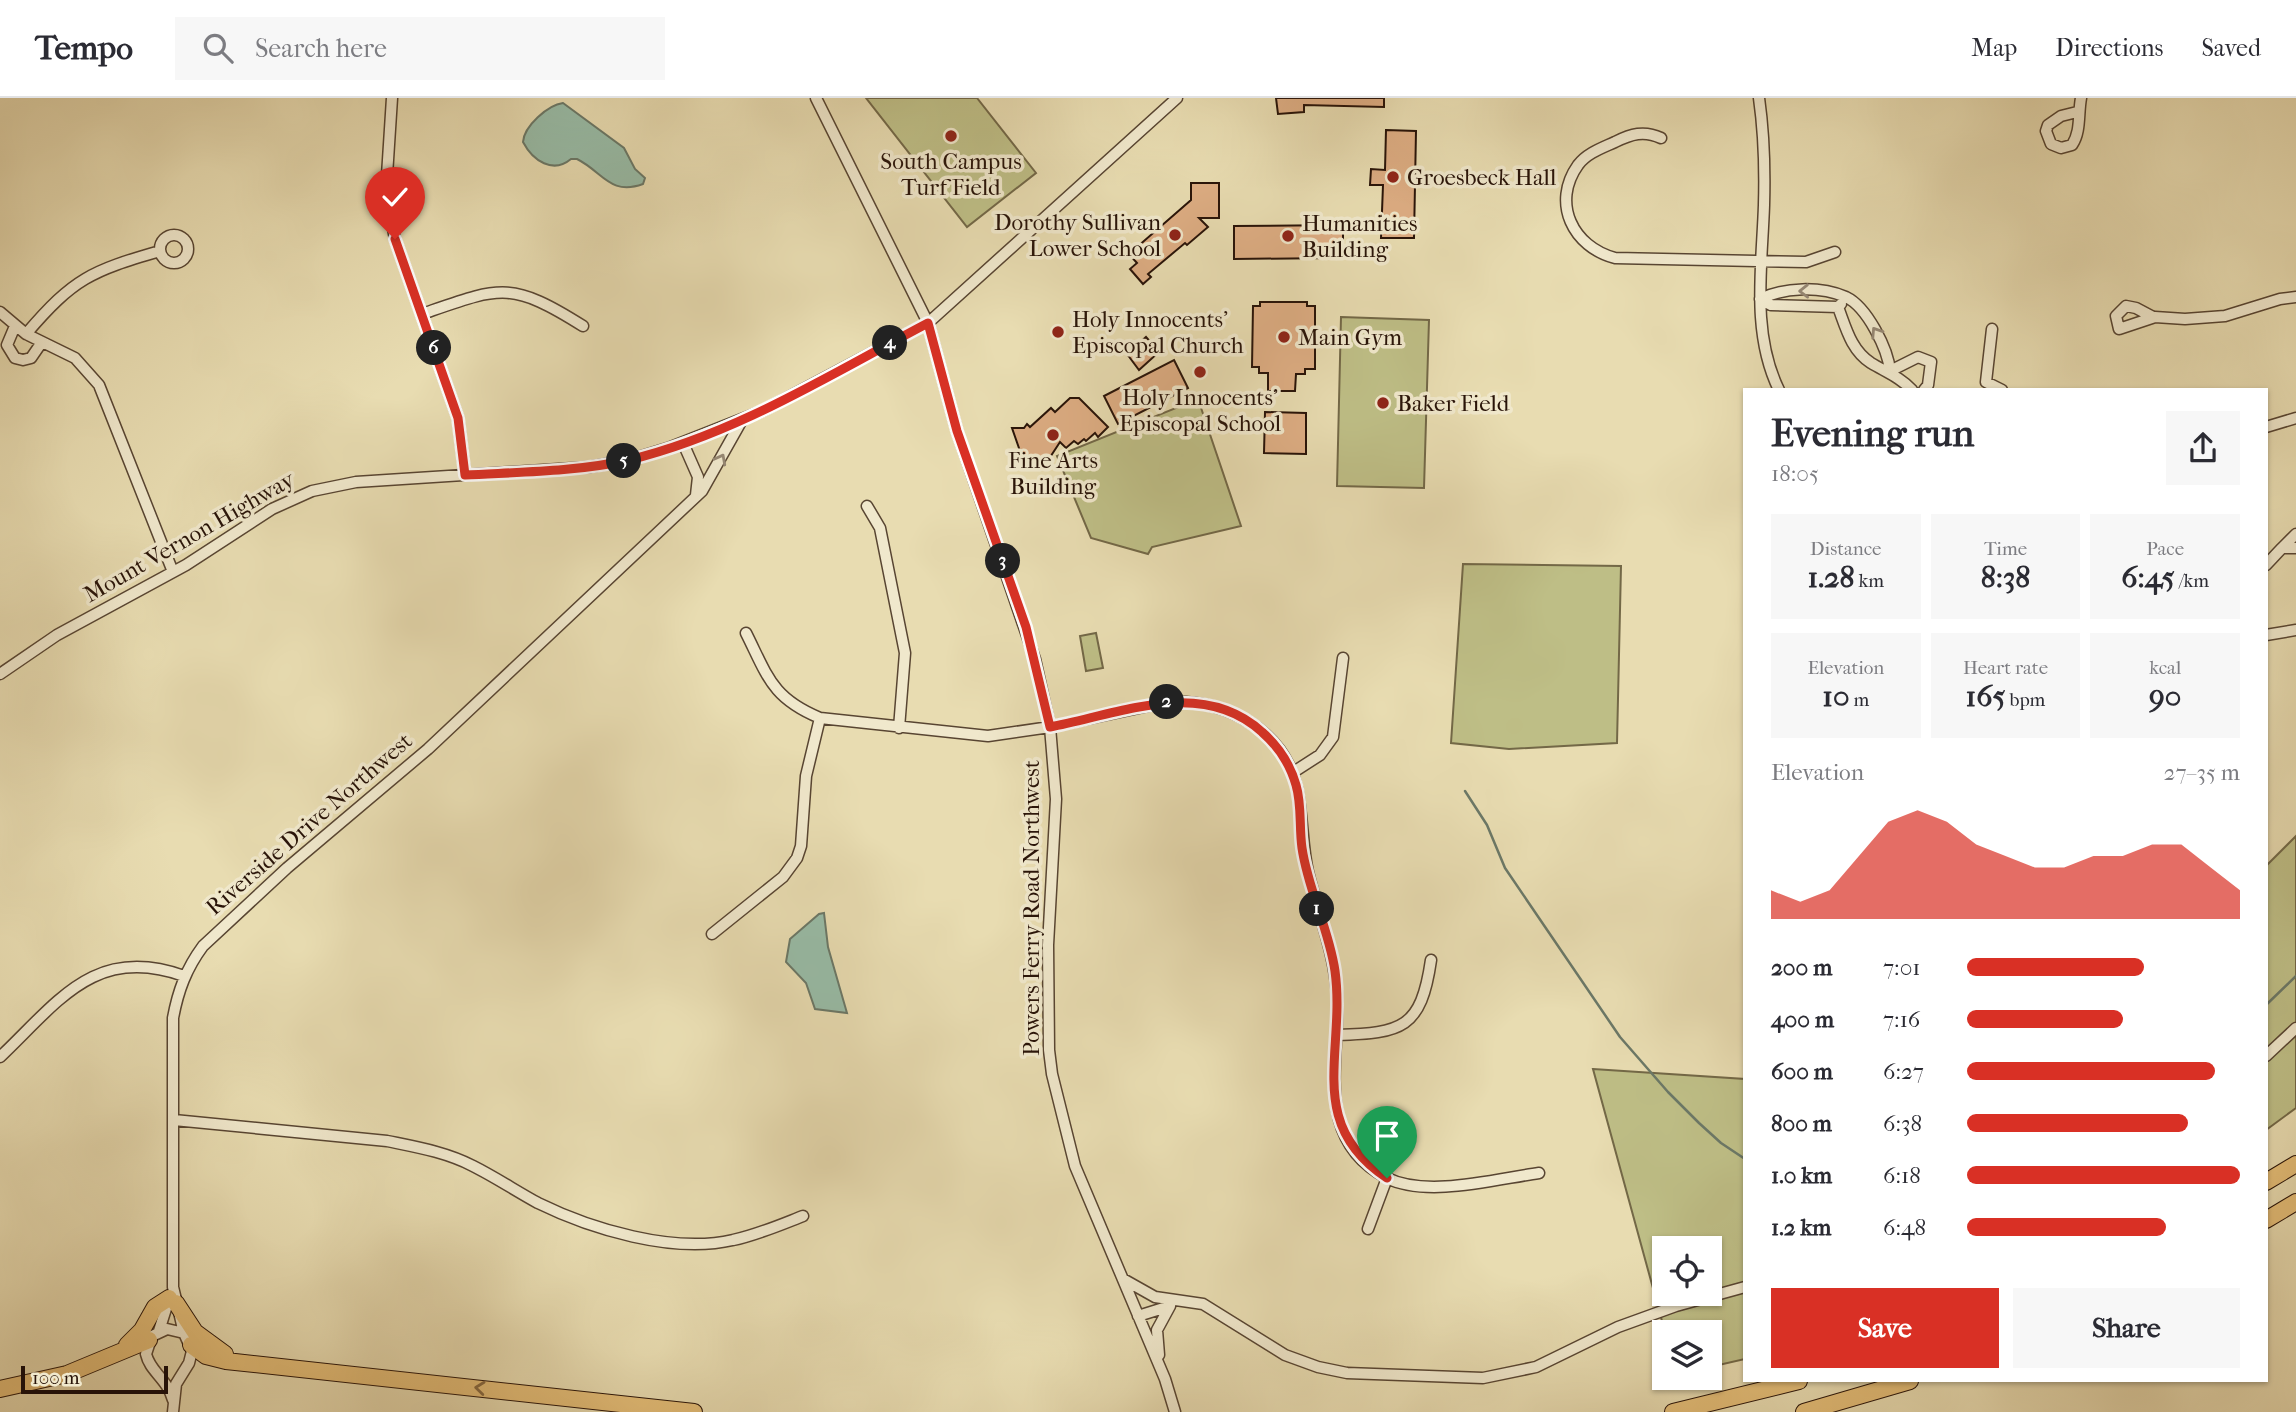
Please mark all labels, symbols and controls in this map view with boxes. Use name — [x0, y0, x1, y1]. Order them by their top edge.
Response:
search box — [175, 17, 665, 80]
text: Tempo — [35, 29, 133, 68]
icon: search — [199, 29, 237, 67]
text: Search here — [255, 33, 387, 64]
text: Map — [1971, 34, 2017, 62]
text: Directions — [2055, 34, 2163, 62]
text: Saved — [2201, 34, 2261, 62]
marker: South Campus Turf Field — [943, 128, 959, 144]
place label: South Campus Turf Field — [880, 148, 1022, 201]
place label: Groesbeck Hall — [1407, 164, 1557, 191]
pin — [365, 167, 425, 239]
marker: Groesbeck Hall — [1385, 169, 1401, 185]
icon: check — [376, 178, 414, 216]
place label: Dorothy Sullivan Lower School — [994, 209, 1162, 262]
place label: Humanities Building — [1302, 210, 1417, 263]
marker: Dorothy Sullivan Lower School — [1167, 227, 1183, 243]
marker: Humanities Building — [1280, 228, 1296, 244]
one-way arrow — [1798, 283, 1809, 299]
place label: Holy Innocents' Episcopal Church — [1072, 306, 1244, 359]
marker: Holy Innocents' Episcopal Church — [1050, 324, 1066, 340]
place label: Main Gym — [1298, 324, 1402, 351]
pin: 4 — [872, 326, 908, 360]
one-way arrow — [1871, 327, 1884, 340]
marker: Main Gym — [1276, 329, 1292, 345]
pin: 6 — [416, 330, 452, 366]
text: 4 — [884, 331, 895, 353]
text: 6 — [428, 336, 439, 358]
marker: Holy Innocents' Episcopal School — [1192, 364, 1208, 380]
place label: Holy Innocents' Episcopal School — [1119, 384, 1282, 437]
place label: Baker Field — [1397, 390, 1510, 417]
marker: Baker Field — [1375, 395, 1391, 411]
text: Evening run — [1771, 411, 1974, 456]
button: share — [2166, 411, 2240, 485]
marker: Fine Arts Building — [1045, 427, 1061, 443]
pin: 5 — [606, 444, 642, 478]
place label: Fine Arts Building — [1008, 447, 1098, 500]
text: 5 — [619, 449, 628, 471]
one-way arrow — [713, 454, 726, 466]
text: 18:05 — [1771, 460, 1819, 487]
street label: Mount Vernon Highway — [79, 465, 300, 608]
text: Distance — [1810, 538, 1882, 560]
text: Time — [1984, 538, 2027, 560]
text: Pace — [2146, 538, 2184, 560]
pin: 3 — [986, 544, 1020, 578]
text: 3 — [999, 549, 1006, 571]
text: 1.28 — [1808, 560, 1854, 595]
text: 8:38 — [1981, 560, 2030, 595]
text: 6:45 — [2121, 560, 2175, 595]
text: km — [1854, 570, 1884, 592]
text: /km — [2175, 570, 2209, 592]
text: Elevation — [1807, 657, 1884, 679]
text: Heart rate — [1963, 657, 2048, 679]
text: kcal — [2149, 657, 2181, 679]
text: 10 — [1822, 679, 1849, 714]
text: 165 — [1966, 679, 2005, 714]
text: 90 — [2149, 679, 2181, 714]
pin: 2 — [1150, 684, 1184, 720]
text: m — [1849, 689, 1869, 711]
text: bpm — [2005, 689, 2045, 711]
text: 2 — [1162, 690, 1171, 712]
street label: Riverside Drive Northwest — [200, 727, 418, 921]
text: Elevation — [1771, 759, 1864, 786]
text: 27–35 m — [2164, 759, 2240, 786]
street label: Powers Ferry Road Northwest — [1018, 760, 1045, 1056]
pin: 1 — [1300, 892, 1334, 926]
text: 1 — [1313, 897, 1320, 919]
text: 200 m — [1771, 954, 1832, 981]
text: 7:01 — [1883, 954, 1920, 981]
text: 400 m — [1771, 1006, 1834, 1033]
text: 7:16 — [1883, 1006, 1920, 1033]
text: 600 m — [1771, 1058, 1833, 1085]
text: 6:27 — [1883, 1058, 1924, 1085]
pin — [1357, 1106, 1417, 1178]
text: 800 m — [1771, 1110, 1832, 1137]
text: 6:38 — [1883, 1110, 1922, 1137]
icon: arrive — [1368, 1117, 1406, 1155]
text: 1.0 km — [1771, 1162, 1832, 1189]
text: 6:18 — [1883, 1162, 1921, 1189]
text: 1.2 km — [1771, 1214, 1831, 1241]
text: 6:48 — [1883, 1214, 1926, 1241]
map controls — [1652, 1236, 1722, 1390]
button: locate — [1652, 1236, 1722, 1306]
button: Save — [1771, 1288, 1999, 1368]
button: Share — [2013, 1288, 2240, 1368]
button: layers — [1652, 1320, 1722, 1390]
scale bar — [21, 1363, 168, 1395]
text: 100 m — [32, 1367, 80, 1389]
one-way arrow — [474, 1381, 486, 1396]

